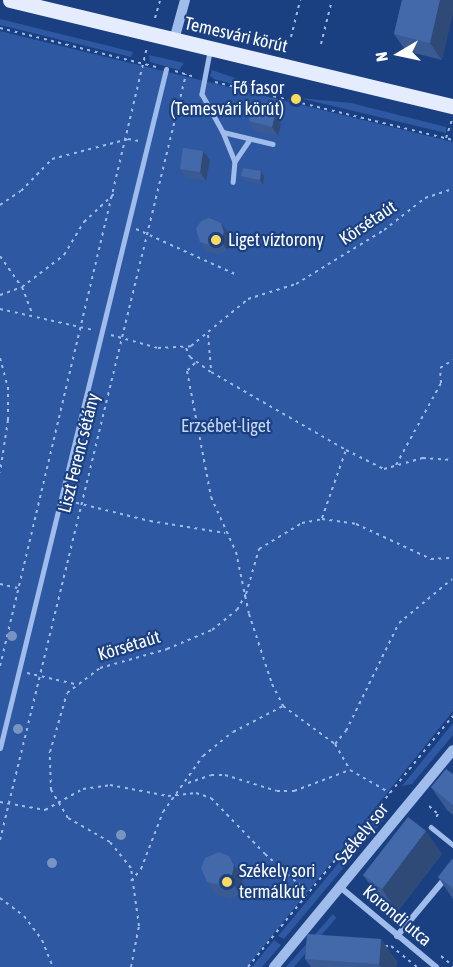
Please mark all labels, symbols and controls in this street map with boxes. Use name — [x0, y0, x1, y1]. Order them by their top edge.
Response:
street label: Temesvári körút — [182, 13, 290, 57]
north arrow — [369, 24, 429, 84]
text: N — [372, 51, 391, 63]
place label: Fő fasor (Temesvári körút) — [170, 78, 284, 121]
marker: Fő fasor (Temesvári körút) — [289, 92, 303, 106]
street label: Körsétaút — [335, 196, 401, 250]
place label: Liget víztorony — [228, 229, 324, 251]
marker: Liget víztorony — [209, 233, 223, 247]
street label: Liszt Ferenc sétány — [54, 391, 104, 515]
park label: Erzsébet-liget — [181, 415, 271, 437]
street label: Körsétaút — [95, 626, 163, 666]
street label: Székely sor — [331, 799, 393, 869]
place label: Székely sori termálkút — [239, 861, 315, 904]
marker: Székely sori termálkút — [220, 875, 234, 889]
street label: Korondi utca — [358, 881, 436, 951]

